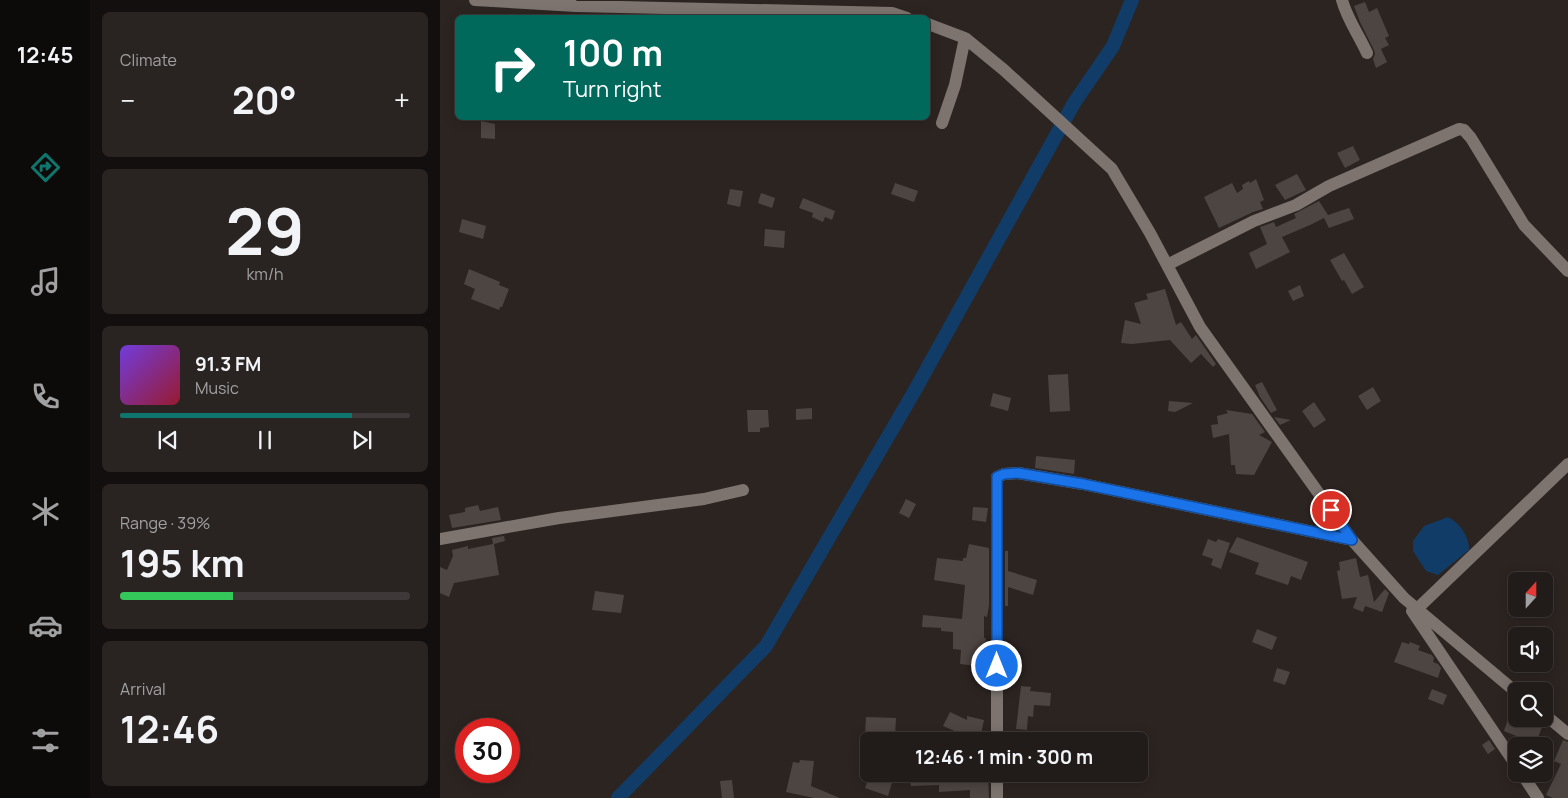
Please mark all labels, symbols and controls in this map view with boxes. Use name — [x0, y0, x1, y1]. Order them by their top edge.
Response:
text: 100 m — [563, 29, 663, 77]
icon: right — [480, 35, 545, 100]
text: 12:45 — [17, 40, 73, 70]
text: Climate — [120, 49, 177, 71]
text: 20° — [232, 73, 297, 125]
text: Turn right — [563, 74, 661, 104]
text: − — [120, 81, 135, 119]
text: + — [394, 81, 410, 119]
icon: directions — [28, 150, 63, 185]
text: 29 — [225, 186, 305, 275]
text: km/h — [246, 263, 284, 285]
icon: music — [28, 264, 63, 299]
text: 91.3 FM — [195, 351, 261, 377]
text: Music — [195, 377, 239, 399]
icon: phone — [28, 379, 63, 414]
icon: previous — [154, 426, 182, 454]
icon: pause — [251, 426, 279, 454]
icon: next — [348, 426, 376, 454]
pin — [1310, 489, 1352, 531]
icon: climate — [28, 494, 63, 529]
icon: arrive — [1317, 496, 1345, 524]
text: Range · 39% — [120, 512, 211, 534]
text: 195 km — [120, 536, 245, 588]
north arrow — [1508, 572, 1552, 618]
map controls — [1508, 572, 1553, 782]
icon: car — [28, 608, 63, 643]
button: sound — [1508, 627, 1553, 672]
position arrow — [970, 639, 1022, 691]
text: Arrival — [120, 678, 166, 700]
button: search — [1508, 682, 1553, 727]
text: 12:46 — [120, 702, 219, 754]
speed limit sign: 30 — [455, 718, 520, 783]
icon: filters — [28, 723, 63, 758]
button: layers — [1508, 737, 1553, 782]
text: 12:46 · 1 min · 300 m — [915, 744, 1093, 770]

